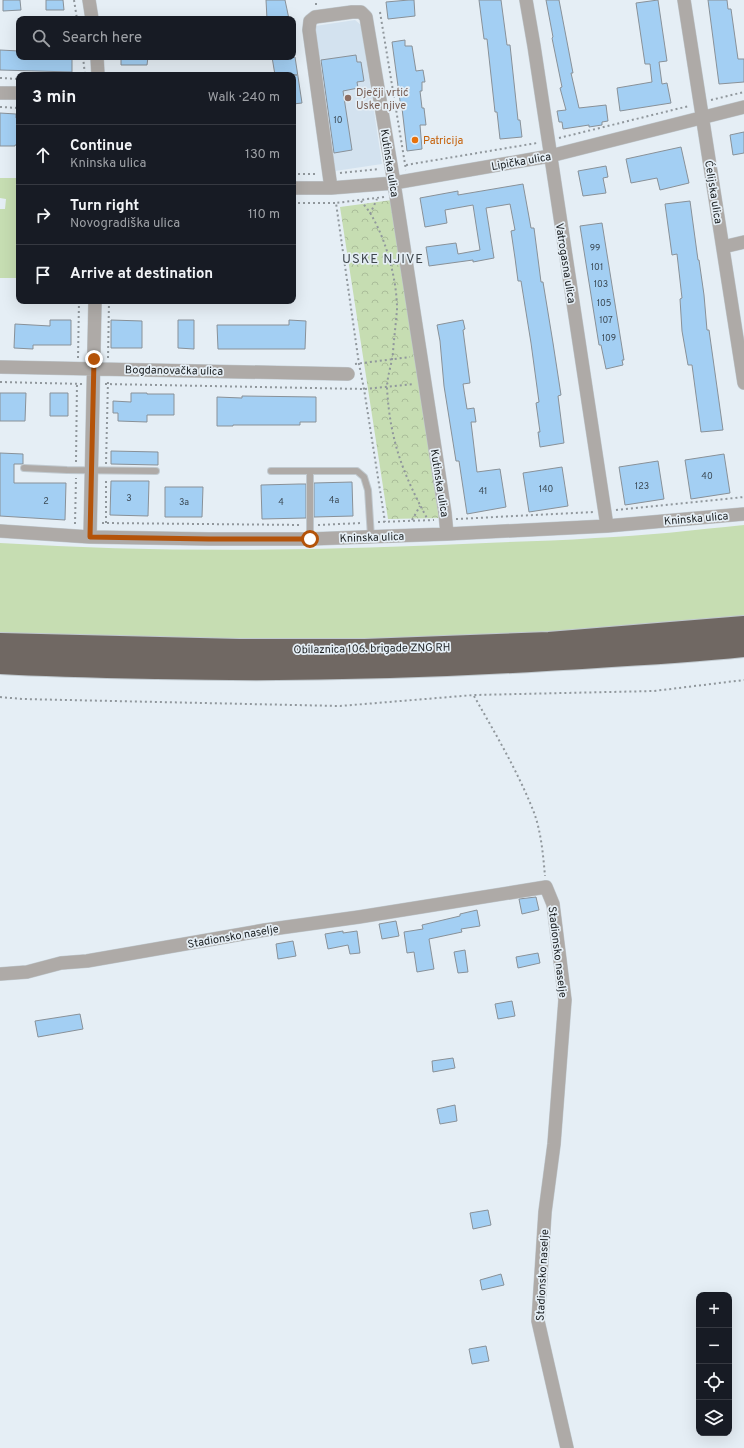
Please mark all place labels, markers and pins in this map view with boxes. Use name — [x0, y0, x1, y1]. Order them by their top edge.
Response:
place label: Dječji vrtić Uske njive — [356, 86, 409, 113]
marker: Dječji vrtić Uske njive — [343, 93, 353, 103]
place label: Patricija — [423, 134, 463, 148]
marker: Patricija — [410, 135, 420, 145]

